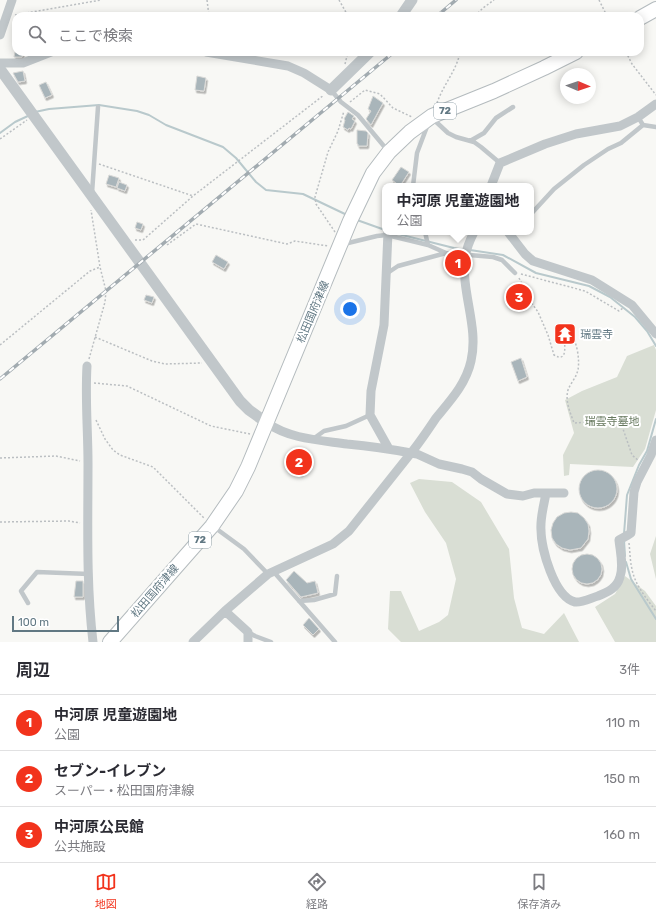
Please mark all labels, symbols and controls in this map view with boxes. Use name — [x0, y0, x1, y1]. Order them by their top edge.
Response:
search box — [12, 12, 644, 56]
icon: search — [26, 23, 48, 45]
text: ここで検索 — [58, 27, 133, 45]
north arrow — [560, 68, 596, 104]
road number: 72 — [434, 103, 456, 119]
popup — [382, 183, 534, 235]
text: 中河原 児童遊園地 — [396, 192, 520, 210]
text: 公園 — [396, 213, 422, 228]
pin: 1 — [445, 248, 471, 278]
street label: 松田国府津線 — [294, 279, 332, 345]
pin: 3 — [506, 282, 532, 312]
your location — [340, 299, 360, 319]
temple icon: 瑞雲寺 — [552, 321, 578, 347]
place label: 瑞雲寺 — [580, 328, 613, 341]
park label: 瑞雲寺墓地 — [585, 415, 640, 428]
pin: 2 — [286, 447, 312, 477]
road number: 72 — [189, 532, 211, 548]
street label: 松田国府津線 — [128, 562, 182, 620]
scale bar — [12, 614, 119, 633]
text: 100 m — [18, 616, 49, 629]
text: 周辺 — [16, 660, 50, 680]
text: 3件 — [619, 662, 640, 677]
text: 中河原 児童遊園地 — [54, 706, 177, 724]
text: 1 — [26, 715, 32, 730]
text: 110 m — [606, 715, 640, 730]
text: 公園 — [54, 727, 80, 742]
text: セブン-イレブン — [54, 762, 166, 780]
text: 2 — [25, 771, 33, 786]
text: 150 m — [604, 771, 640, 786]
text: スーパー · 松田国府津線 — [54, 783, 195, 798]
text: 中河原公民館 — [54, 818, 144, 836]
text: 3 — [25, 827, 33, 842]
text: 160 m — [604, 827, 640, 842]
text: 公共施設 — [54, 839, 106, 854]
tab: 地図 — [95, 871, 117, 911]
tab: 経路 — [306, 871, 328, 911]
tab: 保存済み — [517, 871, 561, 911]

